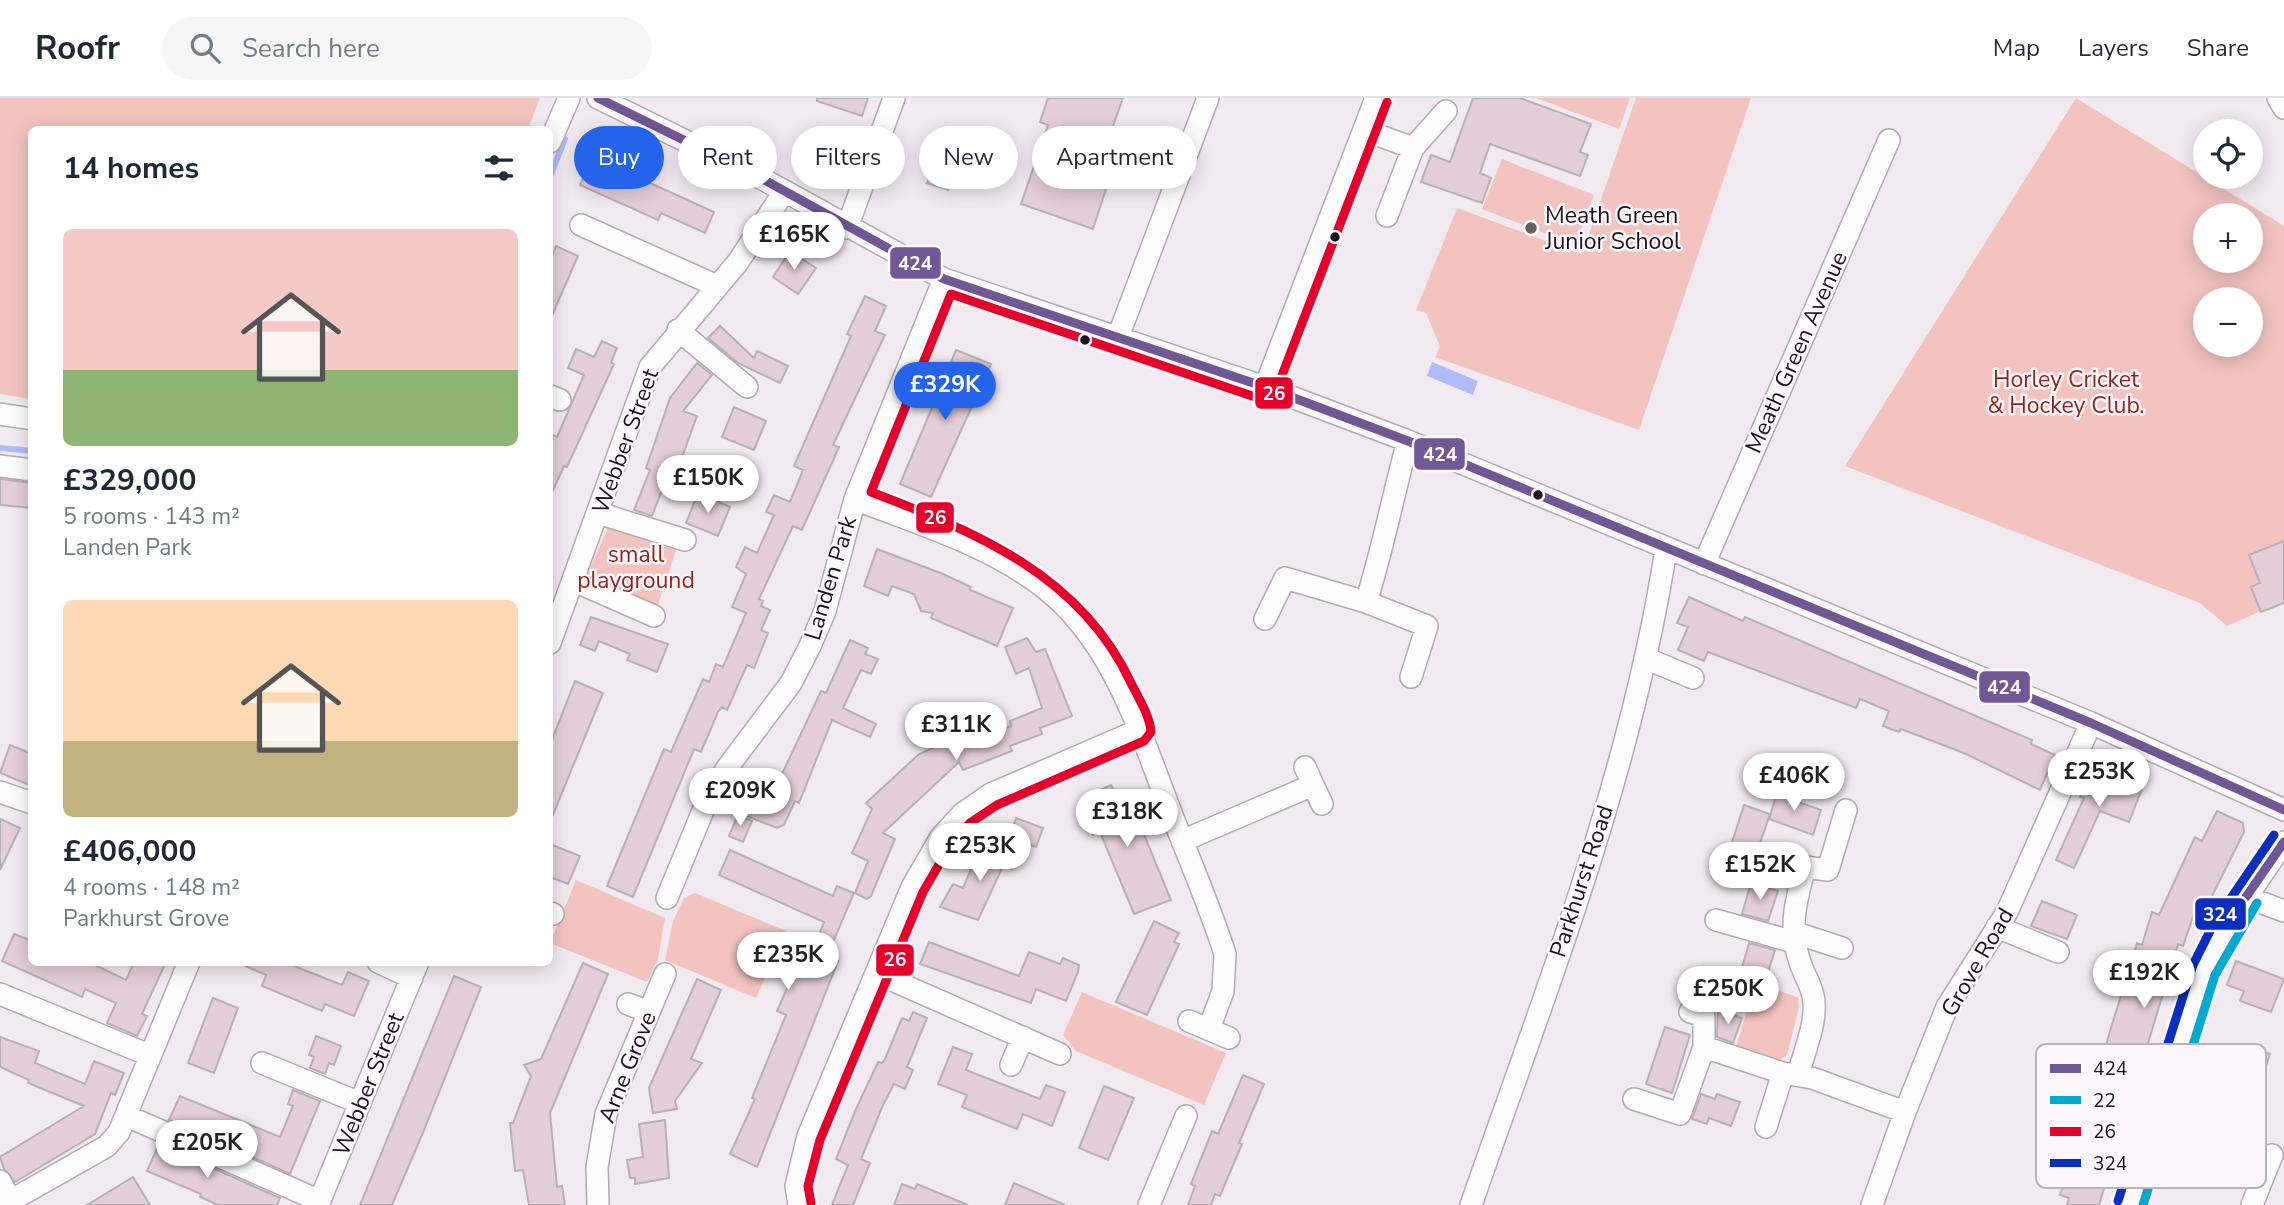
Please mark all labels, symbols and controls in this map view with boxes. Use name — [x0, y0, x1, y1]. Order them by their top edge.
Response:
search box — [162, 17, 652, 80]
text: Roofr — [35, 26, 120, 71]
icon: search — [186, 29, 224, 67]
text: Search here — [242, 31, 380, 66]
text: Map — [1993, 32, 2040, 64]
text: Layers — [2078, 32, 2149, 64]
text: Share — [2187, 32, 2249, 64]
map controls — [2193, 119, 2263, 357]
button: locate — [2193, 119, 2263, 189]
chip: Buy — [574, 126, 664, 189]
chip: Rent — [678, 126, 777, 189]
chip: Filters — [791, 126, 905, 189]
chip: New — [919, 126, 1018, 189]
chip: Apartment — [1032, 126, 1197, 189]
text: 14 homes — [63, 148, 199, 189]
icon: filters — [480, 149, 518, 187]
place label: Meath Green Junior School — [1544, 200, 1681, 257]
button: + — [2193, 203, 2263, 273]
pin: £165K — [745, 212, 843, 272]
text: £165K — [759, 219, 829, 250]
marker: Meath Green Junior School — [1523, 220, 1539, 236]
unlabelled marker — [1328, 230, 1342, 244]
line badge: 424 — [889, 246, 942, 280]
street label: Meath Green Avenue — [1738, 246, 1855, 458]
text: 424 — [898, 251, 932, 277]
icon: home — [228, 274, 354, 400]
button: − — [2193, 287, 2263, 357]
unlabelled marker — [1078, 333, 1092, 347]
pin: £329K — [896, 362, 994, 422]
street label: Webber Street — [585, 363, 666, 518]
park label: Horley Cricket & Hockey Club. — [1987, 364, 2145, 421]
text: £329K — [910, 369, 980, 400]
line badge: 26 — [1254, 376, 1294, 410]
text: 26 — [1263, 381, 1285, 407]
line badge: 424 — [1413, 437, 1466, 471]
text: 424 — [1423, 442, 1457, 468]
pin: £150K — [659, 456, 757, 515]
text: £329,000 — [63, 460, 196, 501]
text: £150K — [673, 462, 743, 493]
unlabelled marker — [1531, 488, 1545, 502]
text: 5 rooms · 143 m² — [63, 501, 240, 532]
line badge: 26 — [915, 501, 955, 534]
text: 26 — [924, 505, 946, 531]
street label: Landen Park — [797, 512, 864, 644]
text: Landen Park — [63, 532, 191, 563]
park label: small playground — [577, 539, 695, 596]
icon: home — [228, 645, 354, 771]
line badge: 424 — [1978, 670, 2031, 704]
text: 424 — [1987, 675, 2021, 701]
pin: £311K — [907, 702, 1005, 762]
text: £311K — [921, 709, 991, 740]
pin: £253K — [2050, 750, 2148, 809]
pin: £406K — [1745, 754, 1843, 813]
text: £253K — [2064, 756, 2134, 787]
text: £406K — [1759, 760, 1829, 791]
pin: £209K — [691, 768, 789, 828]
text: £209K — [705, 775, 775, 806]
pin: £318K — [1078, 790, 1176, 849]
text: £318K — [1092, 796, 1162, 827]
street label: Parkhurst Road — [1542, 801, 1621, 961]
pin: £253K — [931, 824, 1029, 883]
text: £253K — [945, 830, 1015, 861]
text: £406,000 — [63, 831, 196, 872]
pin: £152K — [1711, 842, 1809, 902]
text: £152K — [1725, 849, 1795, 880]
text: 4 rooms · 148 m² — [63, 872, 240, 903]
line badge: 324 — [2194, 897, 2247, 931]
street label: Grove Road — [1934, 902, 2021, 1022]
text: 324 — [2203, 902, 2237, 928]
text: Parkhurst Grove — [63, 903, 229, 934]
pin: £235K — [739, 932, 837, 992]
text: £235K — [753, 939, 823, 970]
line badge: 26 — [875, 943, 915, 977]
text: 26 — [884, 947, 906, 973]
pin: £192K — [2095, 950, 2193, 1010]
text: £192K — [2109, 957, 2179, 988]
pin: £250K — [1679, 967, 1777, 1026]
text: £250K — [1693, 973, 1763, 1004]
street label: Webber Street — [326, 1007, 412, 1161]
street label: Arne Grove — [591, 1007, 664, 1127]
legend — [2036, 1044, 2266, 1188]
text: 424 — [2093, 1056, 2127, 1082]
text: 22 — [2093, 1088, 2116, 1114]
text: 26 — [2093, 1119, 2116, 1145]
pin: £205K — [158, 1121, 256, 1180]
text: £205K — [172, 1127, 242, 1158]
text: 324 — [2093, 1151, 2127, 1177]

